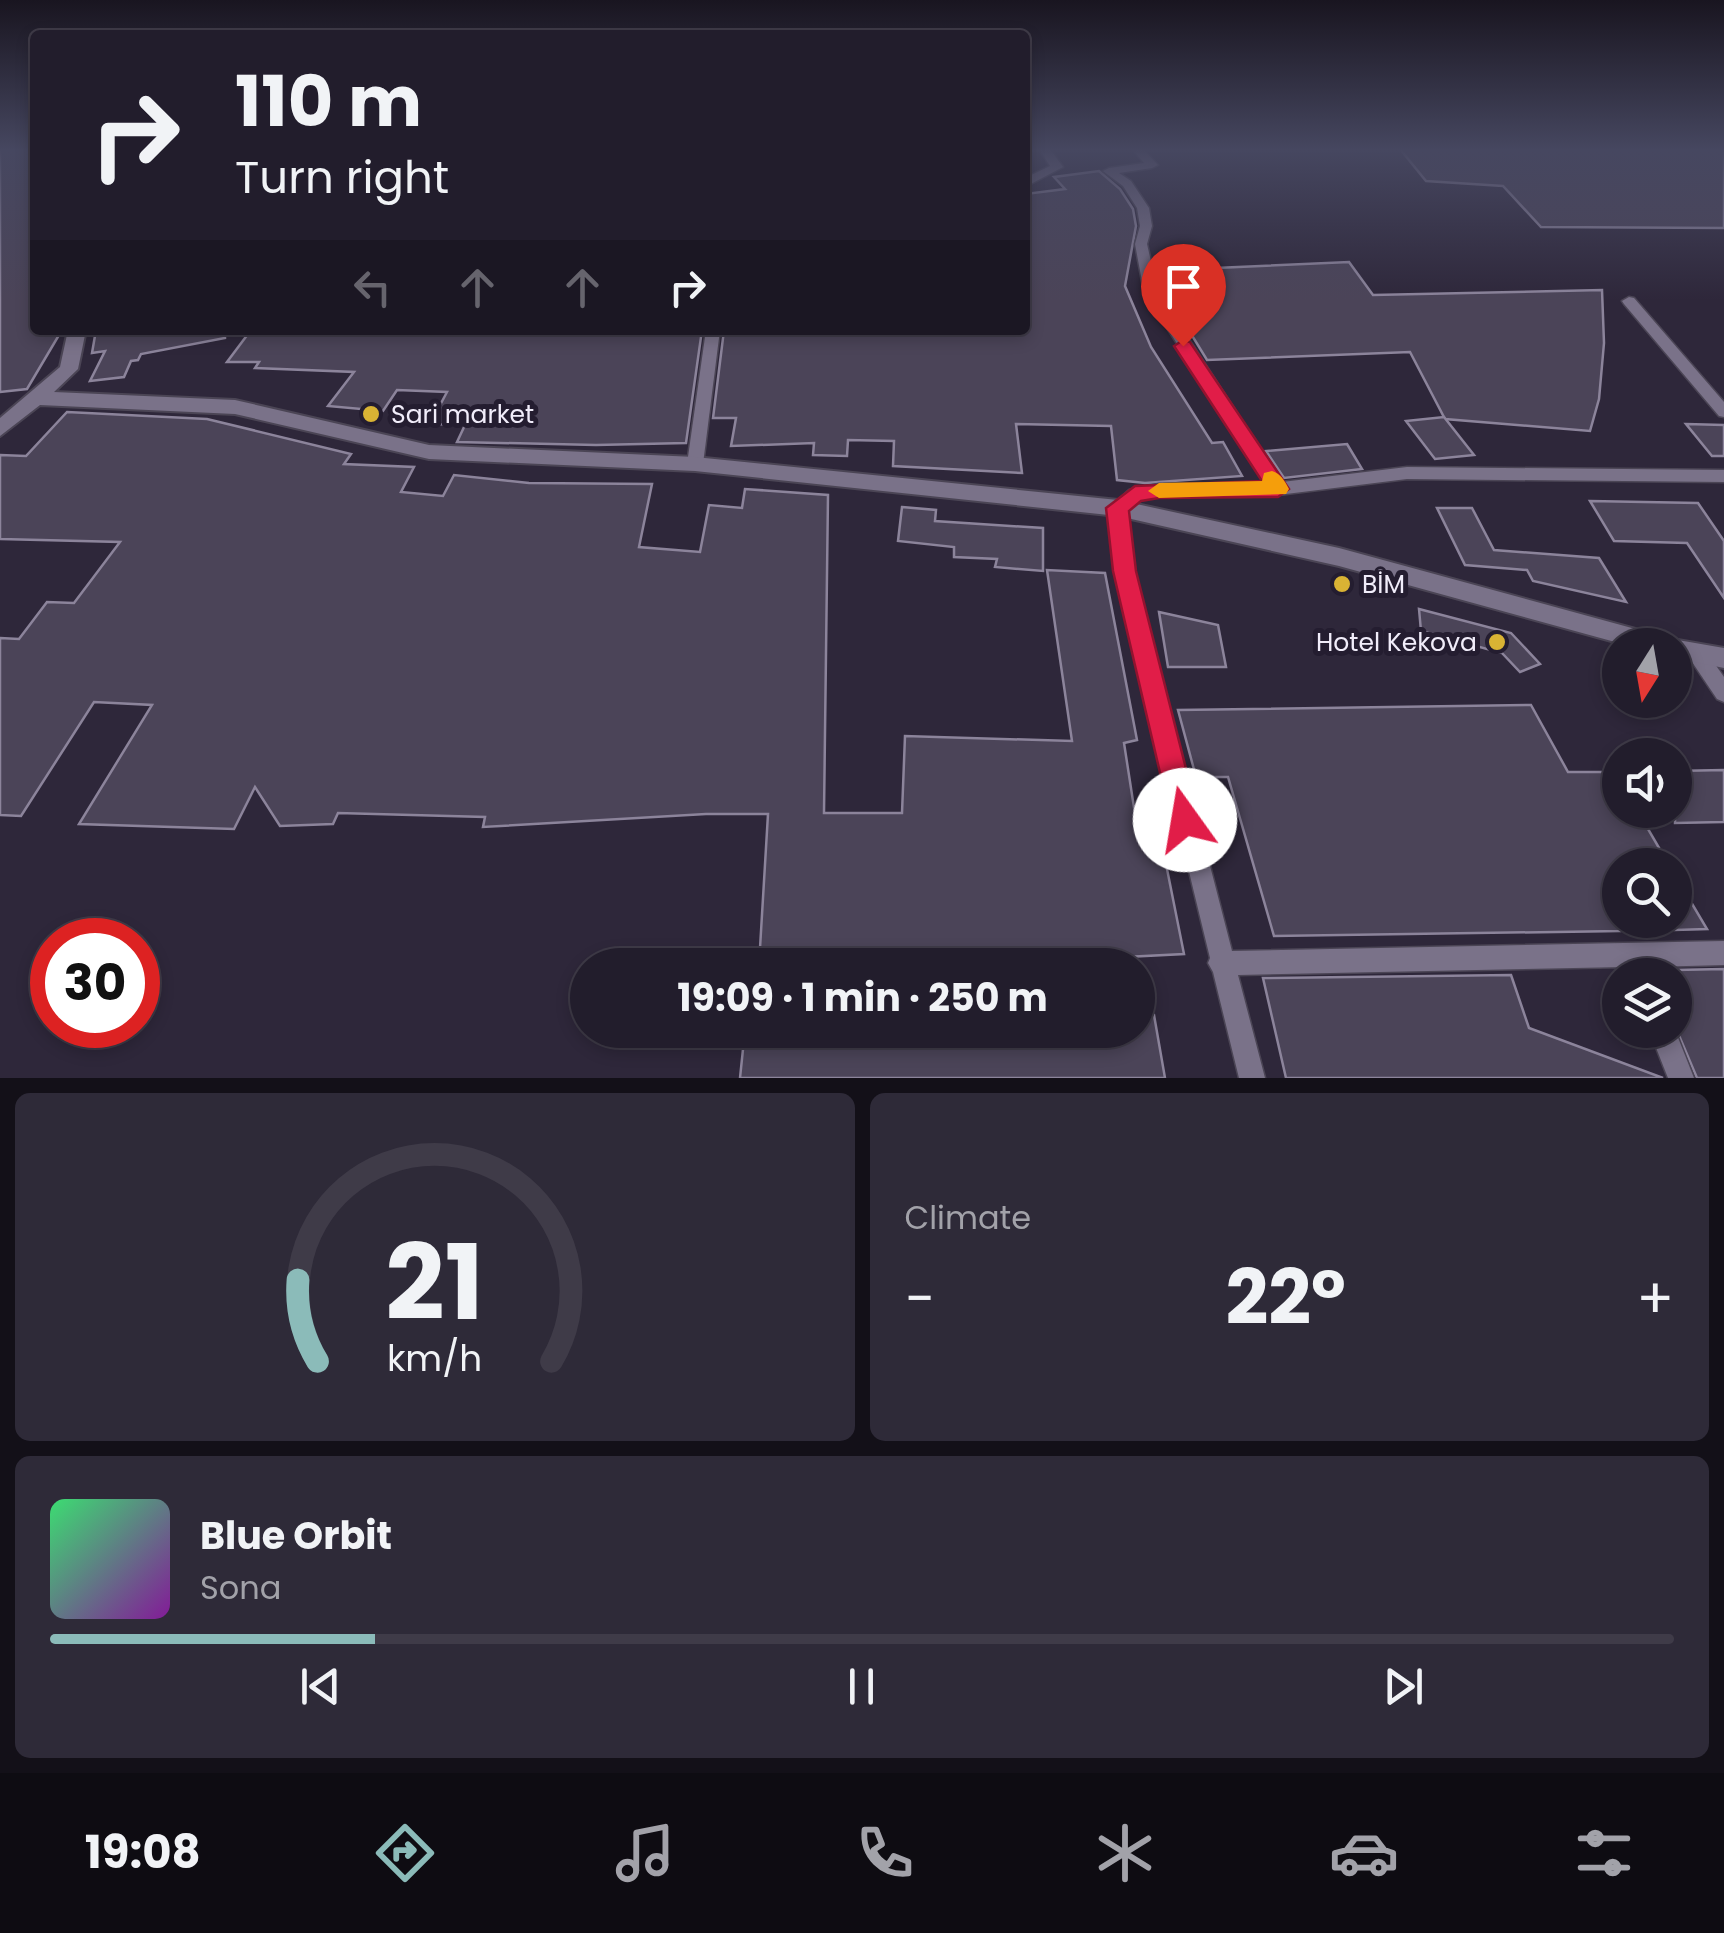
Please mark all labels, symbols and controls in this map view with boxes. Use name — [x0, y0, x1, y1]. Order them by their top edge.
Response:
text: 110 m — [235, 52, 422, 151]
icon: right — [70, 70, 200, 200]
text: Turn right — [235, 146, 449, 209]
pin — [1141, 244, 1226, 347]
icon: arrive — [1156, 259, 1211, 314]
icon: left — [345, 260, 400, 315]
icon: ahead — [450, 260, 505, 315]
icon: ahead — [555, 260, 610, 315]
icon: right — [660, 260, 715, 315]
place label: Sari market — [391, 397, 534, 432]
marker: Sari market — [360, 403, 382, 425]
place label: BİM — [1362, 567, 1405, 602]
marker: BİM — [1331, 573, 1353, 595]
place label: Hotel Kekova — [1316, 625, 1477, 660]
north arrow — [1602, 628, 1692, 718]
map controls — [1602, 628, 1692, 1048]
marker: Hotel Kekova — [1486, 631, 1508, 653]
button: sound — [1602, 738, 1692, 828]
position arrow — [1133, 768, 1237, 872]
button: search — [1602, 848, 1692, 938]
speed limit sign: 30 — [30, 918, 160, 1048]
button: layers — [1602, 958, 1692, 1048]
text: 19:09 · 1 min · 250 m — [677, 971, 1048, 1024]
text: Climate — [905, 1195, 1031, 1240]
text: 21 — [385, 1210, 484, 1355]
text: 22° — [1225, 1245, 1346, 1350]
text: − — [905, 1260, 935, 1337]
text: + — [1636, 1260, 1674, 1337]
text: km/h — [387, 1333, 482, 1384]
text: Blue Orbit — [200, 1509, 392, 1562]
text: Sona — [200, 1565, 281, 1610]
icon: previous — [293, 1659, 348, 1714]
icon: pause — [834, 1659, 889, 1714]
icon: next — [1376, 1659, 1431, 1714]
icon: directions — [370, 1818, 440, 1888]
icon: music — [610, 1818, 680, 1888]
icon: phone — [850, 1818, 920, 1888]
icon: climate — [1090, 1818, 1160, 1888]
icon: car — [1329, 1818, 1399, 1888]
icon: filters — [1569, 1818, 1639, 1888]
text: 19:08 — [85, 1821, 201, 1884]

